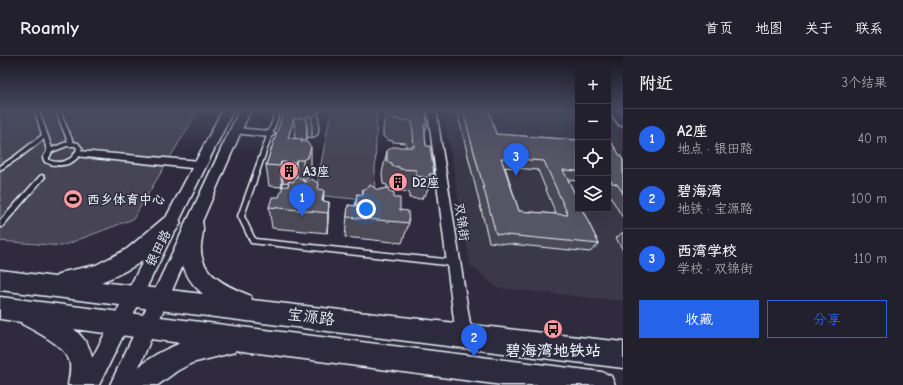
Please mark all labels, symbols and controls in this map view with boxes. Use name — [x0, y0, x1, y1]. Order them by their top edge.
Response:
text: Roamly — [20, 17, 79, 39]
text: 首页 — [705, 20, 733, 37]
text: 地图 — [755, 20, 783, 37]
text: 关于 — [805, 20, 833, 37]
text: 联系 — [855, 20, 883, 37]
map controls — [575, 68, 611, 212]
button: + — [575, 68, 611, 104]
text: 附近 — [639, 74, 673, 93]
text: 3个结果 — [841, 75, 887, 90]
button: − — [575, 104, 611, 140]
text: A2座 — [677, 122, 708, 140]
text: 1 — [649, 131, 655, 146]
text: 40 m — [858, 131, 887, 146]
button: locate — [575, 140, 611, 176]
text: 地点 · 银田路 — [677, 141, 753, 156]
pin: 3 — [503, 143, 529, 176]
building icon: A3座 — [278, 160, 300, 182]
place label: A3座 — [303, 164, 330, 179]
building icon: D2座 — [387, 171, 409, 193]
place label: D2座 — [412, 175, 440, 190]
button: layers — [575, 176, 611, 212]
text: 碧海湾 — [677, 182, 722, 200]
pin: 1 — [289, 184, 315, 217]
sports icon: 西乡体育中心 — [62, 188, 84, 210]
text: 2 — [649, 191, 655, 206]
text: 100 m — [851, 191, 887, 206]
place label: 西乡体育中心 — [87, 192, 165, 207]
your location — [356, 199, 376, 219]
text: 地铁 · 宝源路 — [677, 201, 753, 216]
street label: 双锦街 — [452, 202, 472, 242]
street label: 银田路 — [142, 227, 174, 269]
text: 西湾学校 — [677, 242, 737, 260]
text: 3 — [649, 251, 655, 266]
text: 110 m — [854, 251, 887, 266]
text: 学校 · 双锦街 — [677, 261, 753, 276]
button: 收藏 — [639, 300, 759, 338]
button: 分享 — [767, 300, 887, 338]
street label: 宝源路 — [286, 305, 336, 329]
bus stop icon: 碧海湾地铁站 — [542, 318, 564, 340]
pin: 2 — [461, 324, 487, 357]
place label: 碧海湾地铁站 — [505, 342, 601, 360]

